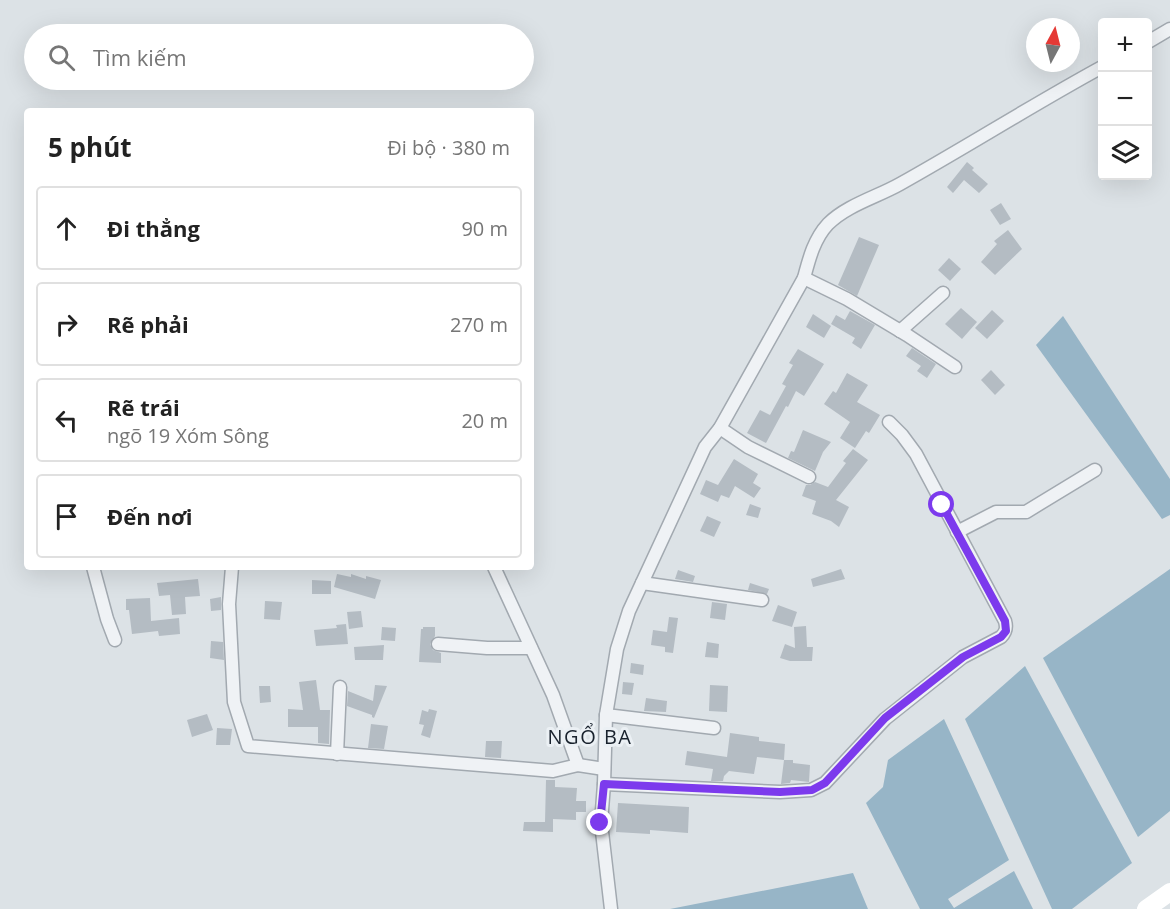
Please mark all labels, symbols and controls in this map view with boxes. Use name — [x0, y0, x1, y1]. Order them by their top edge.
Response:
north arrow — [1026, 18, 1080, 72]
map controls — [1098, 18, 1152, 180]
button: + — [1098, 18, 1152, 72]
search box — [24, 24, 534, 90]
icon: search — [45, 41, 78, 74]
text: Tìm kiếm — [93, 42, 187, 72]
button: − — [1098, 72, 1152, 126]
button: layers — [1098, 126, 1152, 180]
text: 5 phút — [48, 129, 132, 165]
text: Đi bộ · 380 m — [387, 134, 510, 161]
icon: ahead — [50, 212, 83, 245]
text: Đi thẳng — [107, 213, 200, 243]
text: 90 m — [461, 215, 508, 242]
icon: right — [50, 308, 83, 341]
text: Rẽ phải — [107, 309, 189, 339]
text: 270 m — [450, 311, 508, 338]
text: Rẽ trái — [107, 392, 180, 422]
icon: left — [50, 404, 83, 437]
text: 20 m — [461, 407, 508, 434]
text: ngõ 19 Xóm Sông — [107, 422, 269, 449]
route start — [928, 491, 954, 517]
icon: arrive — [50, 500, 83, 533]
text: Đến nơi — [107, 501, 193, 531]
district label: NGỔ BA — [548, 723, 632, 750]
route end — [586, 809, 612, 835]

